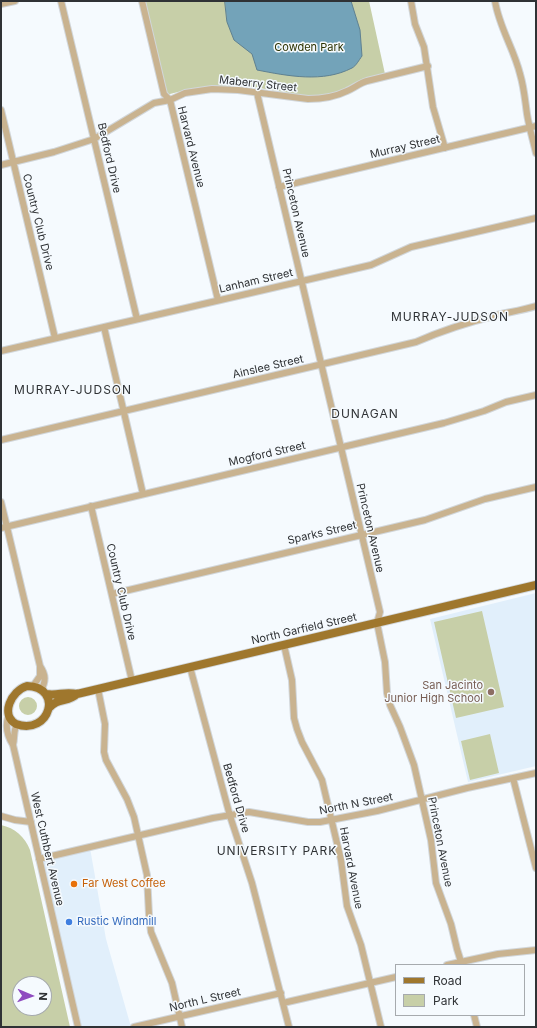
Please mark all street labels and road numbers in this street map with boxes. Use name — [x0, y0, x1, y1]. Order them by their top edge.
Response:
street label: Maberry Street — [218, 73, 298, 95]
street label: Harvard Avenue — [175, 105, 207, 189]
street label: Bedford Drive — [94, 122, 124, 194]
street label: Murray Street — [369, 133, 441, 161]
street label: Princeton Avenue — [279, 167, 313, 259]
street label: Country Club Drive — [20, 172, 56, 272]
street label: Lanham Street — [218, 266, 294, 296]
street label: Ainslee Street — [231, 352, 305, 382]
street label: Mogford Street — [227, 439, 307, 469]
street label: Princeton Avenue — [353, 482, 387, 574]
street label: Sparks Street — [286, 519, 358, 547]
street label: Country Club Drive — [103, 542, 139, 642]
street label: North Garfield Street — [250, 610, 358, 648]
street label: Bedford Drive — [220, 762, 252, 834]
street label: North N Street — [318, 790, 394, 818]
street label: West Cuthbert Avenue — [27, 791, 67, 907]
street label: Princeton Avenue — [425, 796, 455, 888]
street label: Harvard Avenue — [337, 826, 365, 910]
street label: North L Street — [168, 985, 242, 1015]

